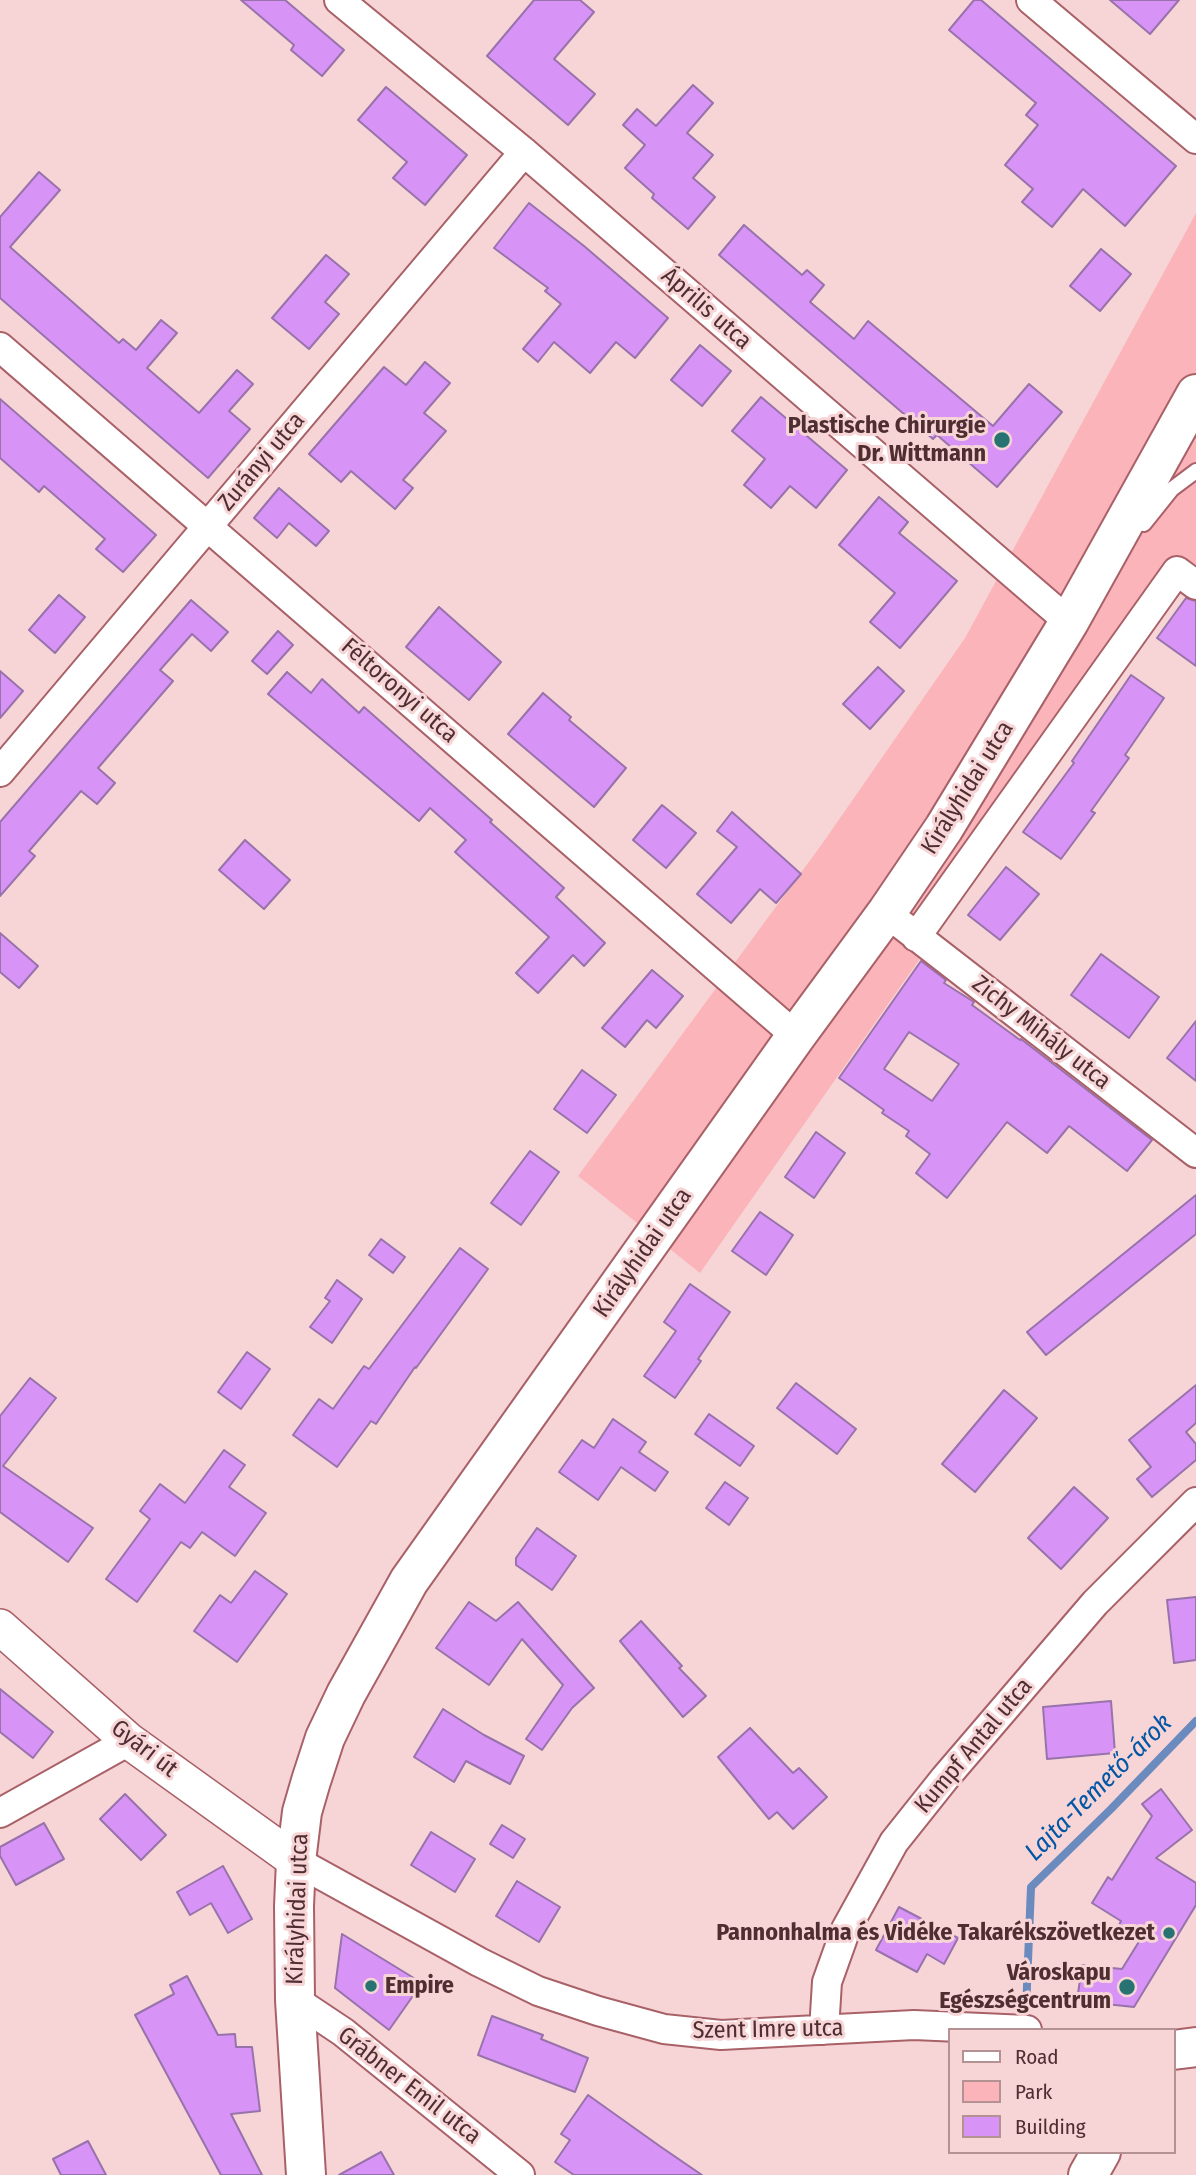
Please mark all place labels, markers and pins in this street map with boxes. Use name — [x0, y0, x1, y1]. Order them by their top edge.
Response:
place label: Plastische Chirurgie Dr. Wittmann — [788, 412, 986, 468]
marker: Plastische Chirurgie Dr. Wittmann — [992, 430, 1012, 450]
place label: Pannonhalma és Vidéke Takarékszövetkezet — [716, 1919, 1155, 1947]
marker: Pannonhalma és Vidéke Takarékszövetkezet — [1161, 1925, 1177, 1941]
place label: Városkapu Egészségcentrum — [939, 1959, 1111, 2015]
place label: Empire — [385, 1972, 454, 2000]
marker: Városkapu Egészségcentrum — [1117, 1977, 1137, 1997]
marker: Empire — [363, 1978, 379, 1994]

